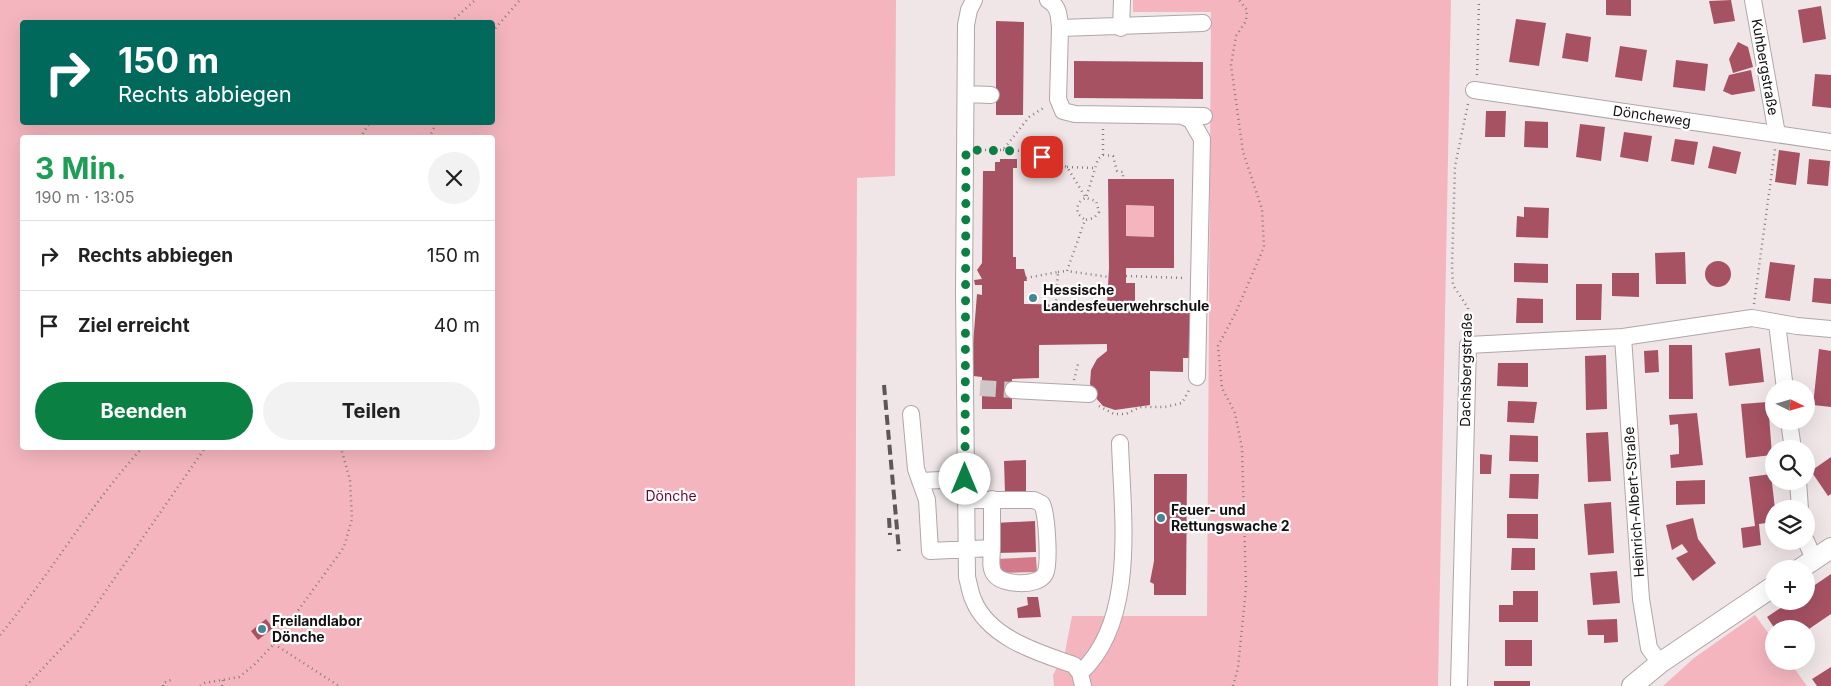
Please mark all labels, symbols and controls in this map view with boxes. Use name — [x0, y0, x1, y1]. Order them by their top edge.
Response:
street label: Kuhbergstraße — [1749, 17, 1782, 117]
text: 150 m — [118, 39, 219, 81]
icon: right — [35, 40, 100, 105]
text: Rechts abbiegen — [118, 81, 292, 107]
street label: Döncheweg — [1612, 102, 1692, 129]
pin — [1021, 136, 1063, 178]
icon: arrive — [1028, 143, 1056, 171]
text: 3 Min. — [35, 150, 126, 186]
button: close — [428, 152, 480, 204]
text: 190 m · 13:05 — [35, 187, 134, 207]
icon: right — [35, 242, 63, 270]
text: Rechts abbiegen — [78, 244, 233, 267]
text: 150 m — [427, 244, 480, 267]
place label: Hessische Landesfeuerwehrschule — [1043, 281, 1209, 314]
marker: Hessische Landesfeuerwehrschule — [1027, 292, 1039, 304]
icon: arrive — [35, 312, 63, 340]
street label: Dachsbergstraße — [1456, 313, 1475, 427]
text: Ziel erreicht — [78, 314, 190, 337]
text: 40 m — [434, 314, 480, 337]
north arrow — [1765, 380, 1815, 430]
map controls — [1765, 380, 1815, 670]
button: Beenden — [35, 382, 253, 440]
button: Teilen — [263, 382, 480, 440]
street label: Heinrich-Albert-Straße — [1620, 426, 1647, 578]
button: search — [1765, 440, 1815, 490]
position arrow — [938, 452, 990, 504]
park label: Dönche — [645, 487, 697, 504]
button: layers — [1765, 500, 1815, 550]
place label: Feuer- und Rettungswache 2 — [1171, 501, 1290, 534]
marker: Feuer- und Rettungswache 2 — [1155, 512, 1167, 524]
button: + — [1765, 560, 1815, 610]
place label: Freilandlabor Dönche — [272, 612, 362, 645]
button: − — [1765, 620, 1815, 670]
marker: Freilandlabor Dönche — [256, 623, 268, 635]

